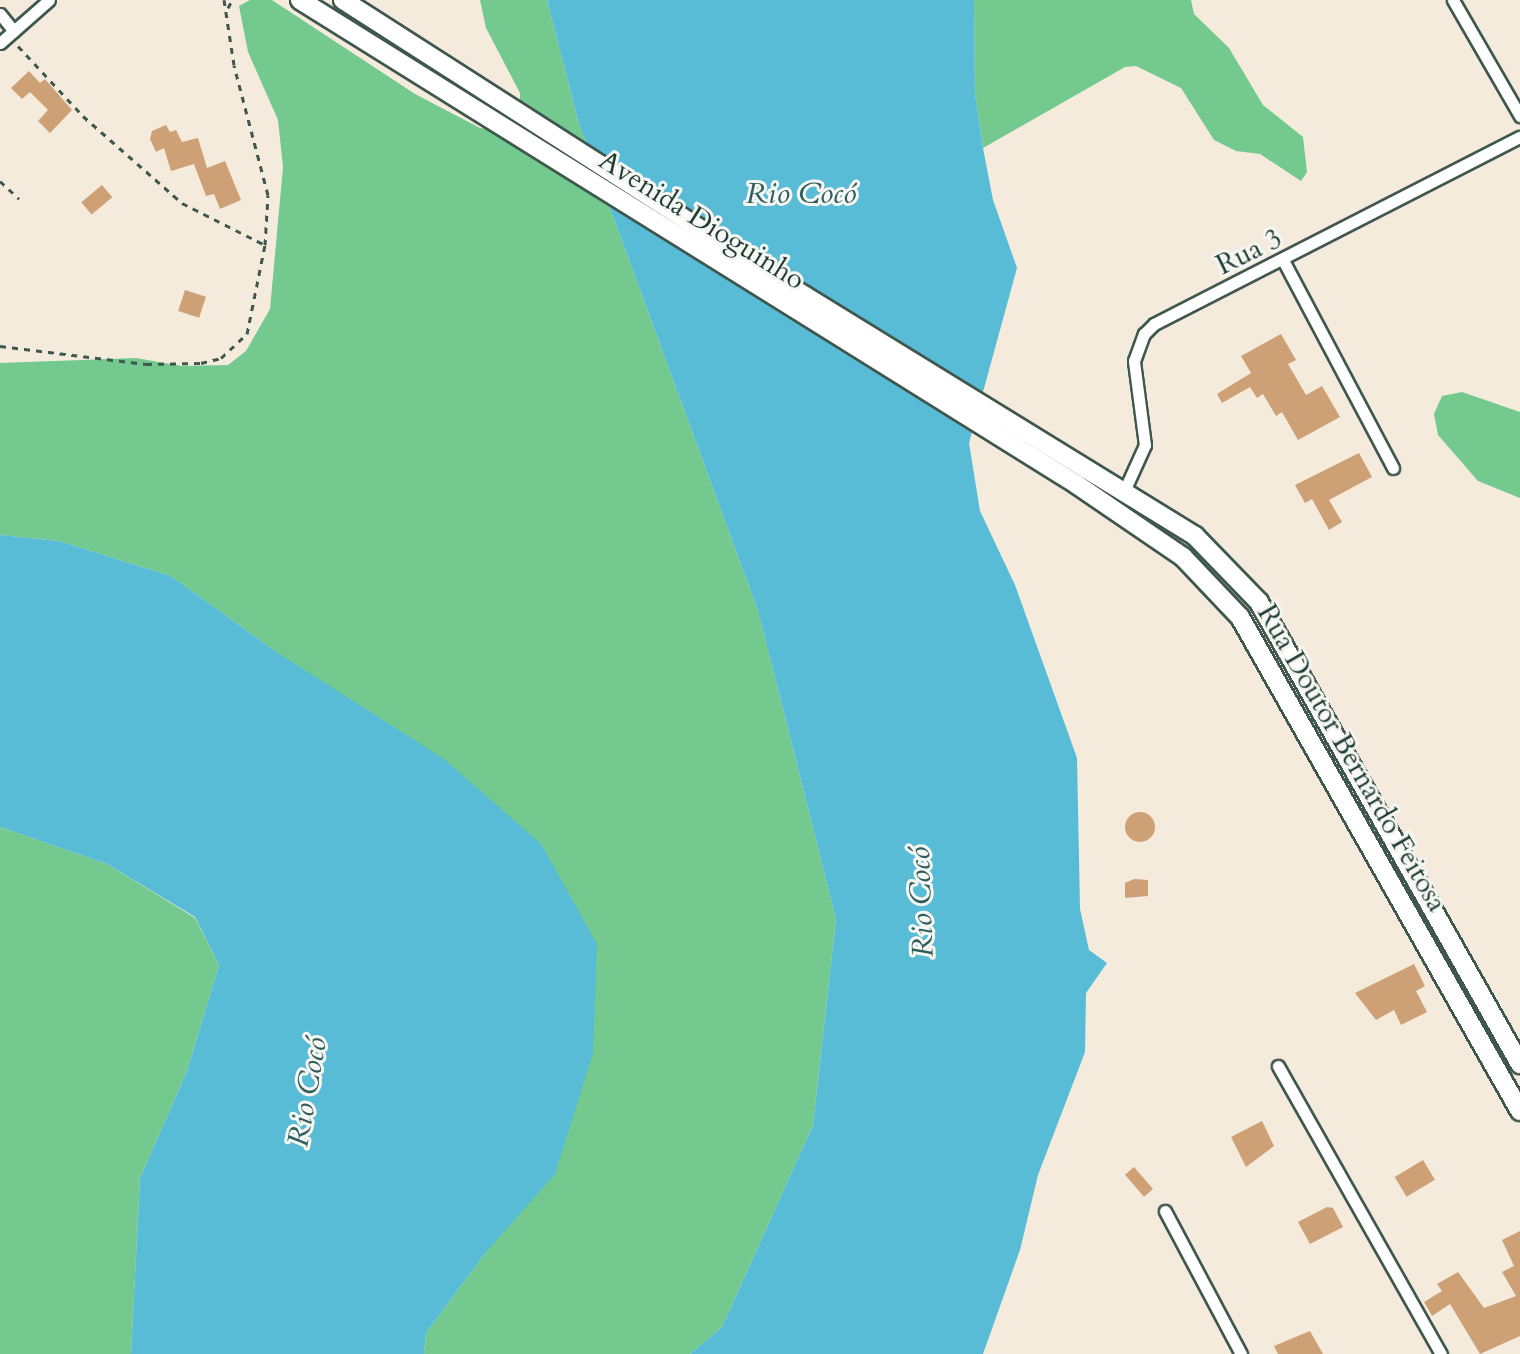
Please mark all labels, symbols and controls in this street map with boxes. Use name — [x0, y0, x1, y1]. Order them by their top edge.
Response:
street label: Avenida Dioguinho — [593, 143, 811, 297]
water label: Rio Cocó — [746, 176, 856, 212]
street label: Rua 3 — [1211, 222, 1287, 282]
street label: Rua Doutor Bernardo Feitosa — [1250, 598, 1454, 918]
water label: Rio Cocó — [902, 846, 942, 958]
water label: Rio Cocó — [281, 1034, 335, 1150]

